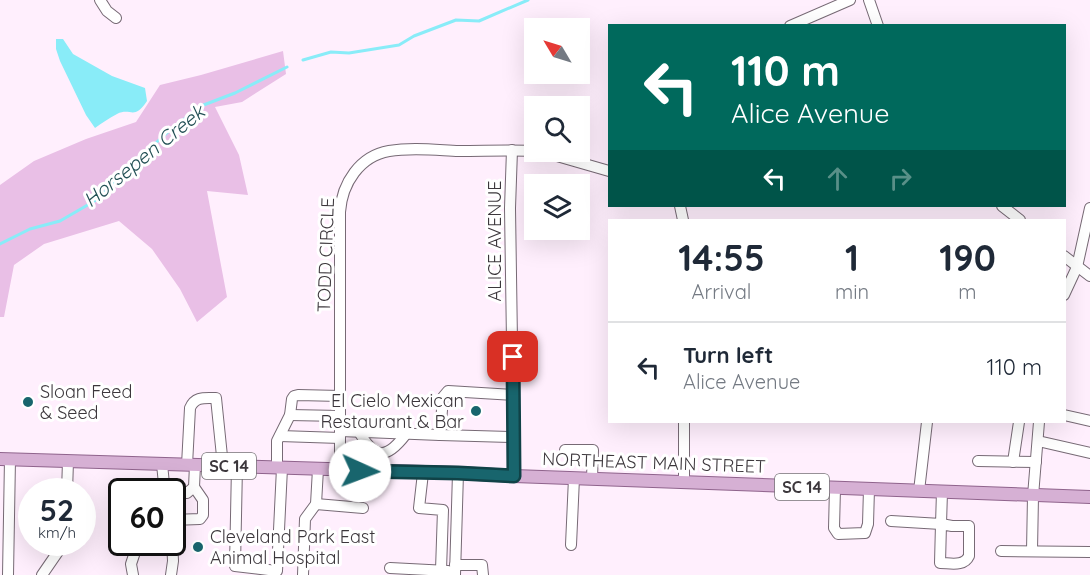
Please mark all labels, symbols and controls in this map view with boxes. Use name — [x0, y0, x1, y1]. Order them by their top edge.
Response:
north arrow — [524, 18, 590, 84]
map controls — [524, 18, 590, 240]
text: 110 m — [731, 44, 840, 97]
icon: left — [632, 48, 710, 126]
button: search — [524, 96, 590, 162]
text: Alice Avenue — [731, 96, 889, 130]
water label: Horsepen Creek — [78, 98, 211, 212]
icon: left — [758, 162, 791, 195]
icon: ahead — [821, 162, 854, 195]
icon: right — [884, 162, 917, 195]
button: layers — [524, 174, 590, 240]
street label: ALICE AVENUE — [483, 181, 506, 301]
street label: TODD CIRCLE — [312, 197, 339, 313]
text: 14:55 — [678, 235, 765, 280]
text: 1 — [845, 235, 859, 280]
text: 190 — [939, 235, 996, 280]
text: Arrival — [692, 279, 751, 304]
text: min — [835, 279, 869, 304]
text: m — [958, 279, 977, 304]
pin — [487, 331, 538, 382]
icon: arrive — [496, 340, 529, 373]
text: Turn left — [683, 341, 773, 369]
icon: left — [632, 351, 665, 384]
text: 110 m — [987, 353, 1042, 381]
text: Alice Avenue — [683, 369, 800, 394]
place label: Sloan Feed & Seed — [40, 380, 132, 424]
place label: El Cielo Mexican Restaurant & Bar — [321, 389, 464, 433]
marker: Sloan Feed & Seed — [21, 395, 35, 409]
marker: El Cielo Mexican Restaurant & Bar — [469, 404, 483, 418]
position arrow — [328, 439, 392, 503]
street label: NORTHEAST MAIN STREET — [542, 447, 766, 478]
road number: SC 14 — [202, 453, 256, 479]
road number: SC 14 — [775, 474, 829, 500]
speed limit sign: 60 — [108, 478, 186, 556]
text: 52 — [40, 491, 74, 529]
text: km/h — [38, 523, 76, 542]
place label: Cleveland Park East Animal Hospital — [210, 525, 375, 569]
marker: Cleveland Park East Animal Hospital — [191, 540, 205, 554]

